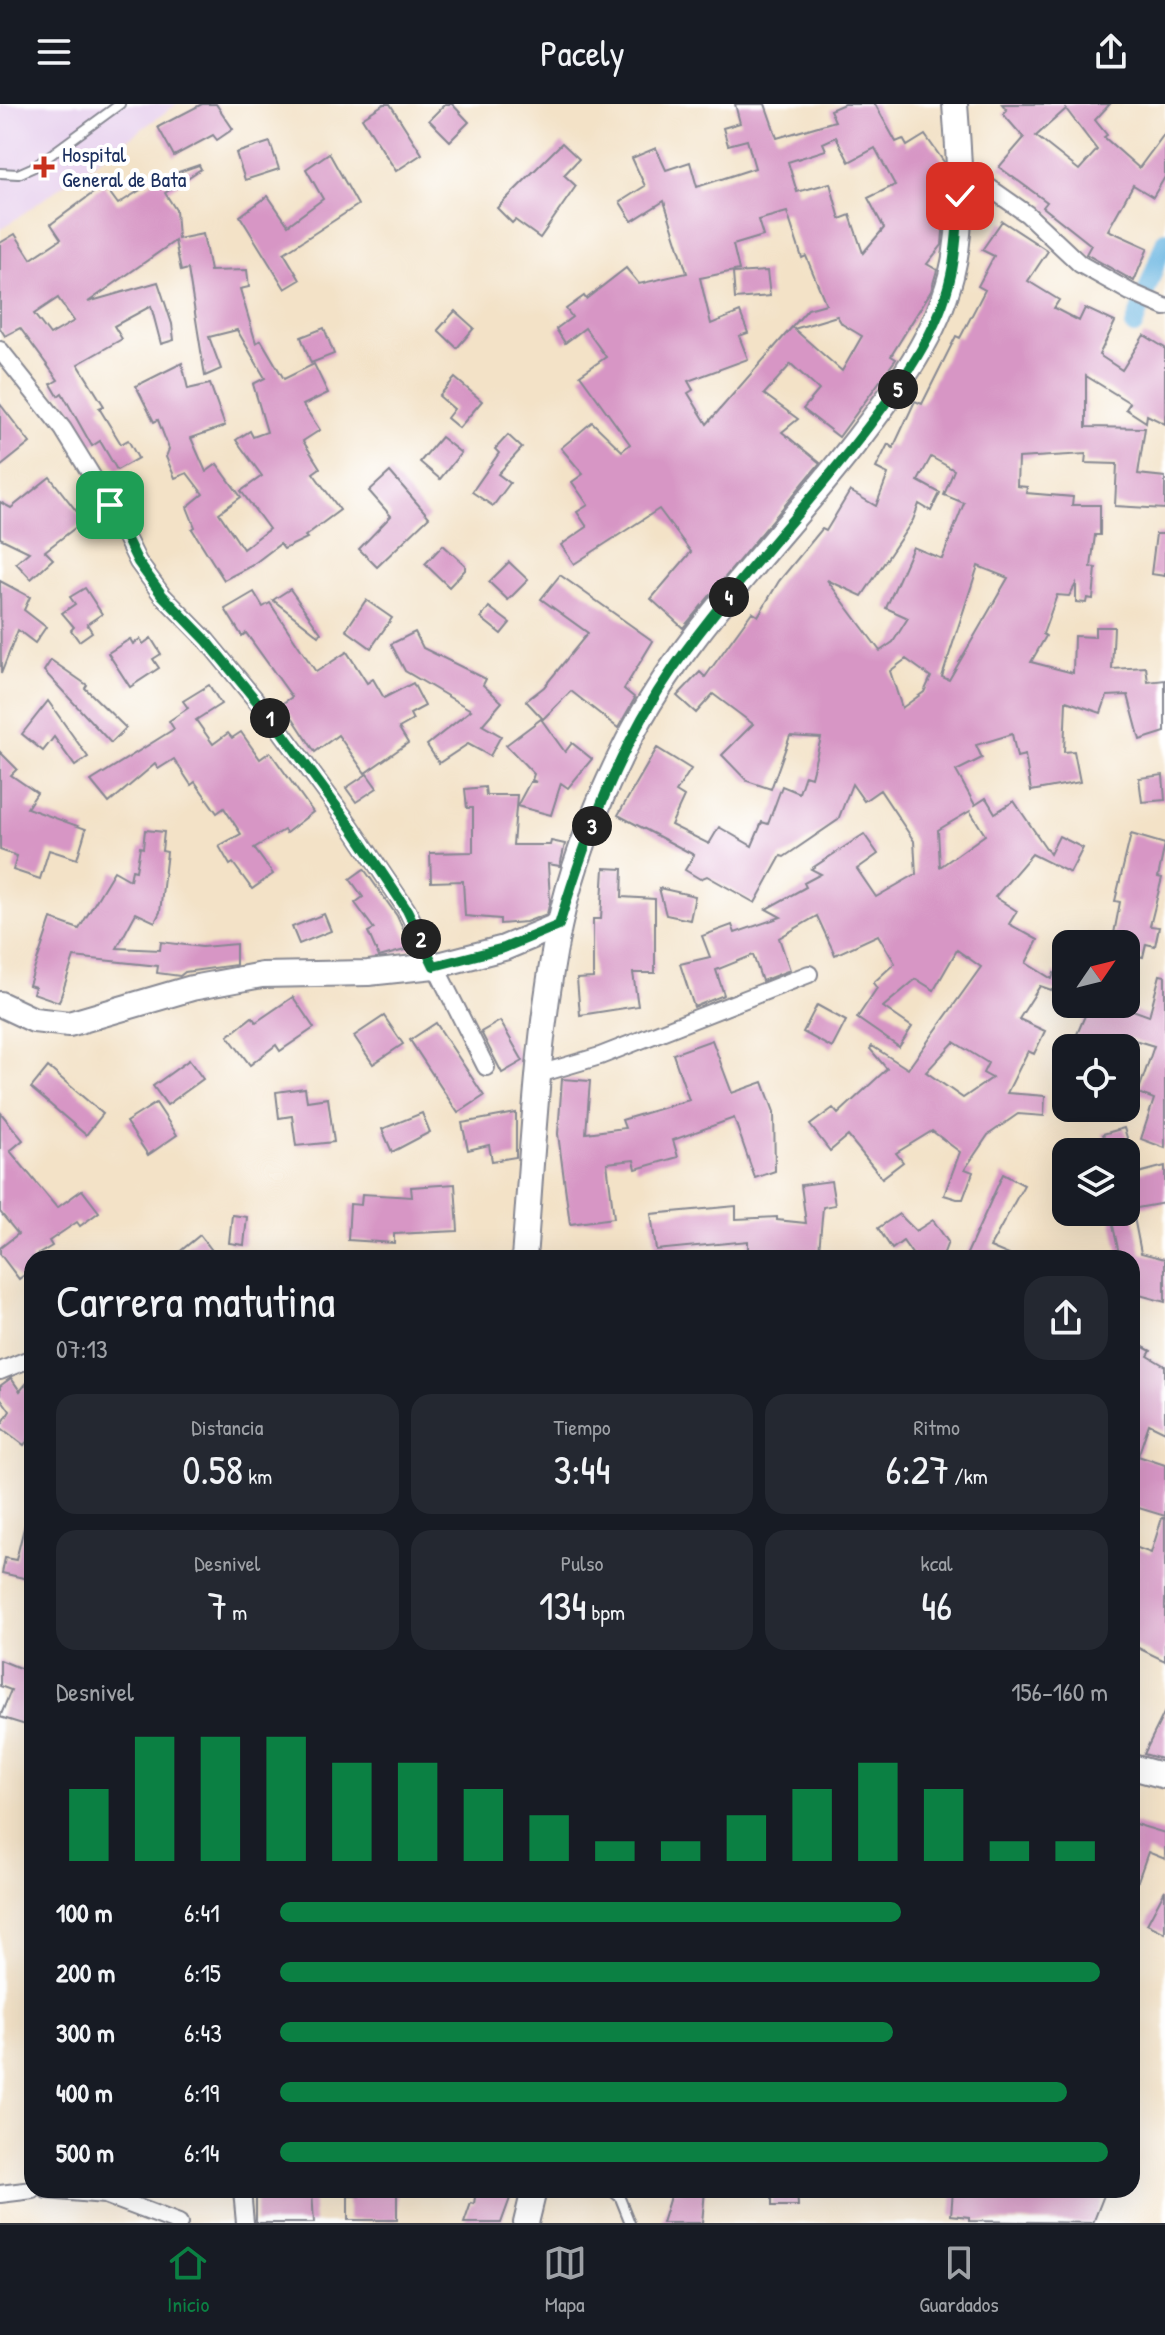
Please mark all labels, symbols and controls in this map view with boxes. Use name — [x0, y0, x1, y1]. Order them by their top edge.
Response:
text: Pacely — [540, 28, 625, 77]
icon: menu — [32, 30, 76, 74]
icon: share — [1089, 30, 1133, 74]
place label: Hospital General de Bata — [62, 139, 187, 194]
marker: Hospital General de Bata — [33, 156, 55, 178]
pin — [926, 162, 994, 230]
icon: check — [938, 174, 982, 218]
pin: 5 — [878, 369, 918, 409]
text: 5 — [893, 374, 903, 404]
pin — [76, 471, 144, 539]
icon: arrive — [88, 483, 132, 527]
pin: 4 — [709, 577, 749, 617]
text: 4 — [725, 582, 733, 612]
pin: 1 — [250, 698, 290, 738]
text: 1 — [266, 703, 274, 733]
pin: 3 — [572, 806, 612, 846]
text: 3 — [587, 811, 597, 841]
pin: 2 — [401, 919, 441, 959]
text: 2 — [416, 924, 426, 954]
north arrow — [1052, 930, 1140, 1018]
map controls — [1052, 930, 1140, 1226]
button: locate — [1052, 1034, 1140, 1122]
button: layers — [1052, 1138, 1140, 1226]
text: Carrera matutina — [56, 1271, 335, 1331]
button: share — [1024, 1276, 1108, 1360]
text: 07:13 — [56, 1331, 108, 1366]
text: Distancia — [191, 1412, 263, 1442]
text: Tiempo — [553, 1412, 611, 1442]
text: Ritmo — [914, 1412, 960, 1442]
text: 0.58 — [182, 1442, 243, 1496]
text: 3:44 — [553, 1442, 611, 1496]
text: 6:27 — [886, 1442, 949, 1496]
text: km — [243, 1461, 272, 1491]
text: /km — [949, 1461, 988, 1491]
text: Desnivel — [194, 1548, 260, 1578]
text: Pulso — [561, 1548, 603, 1578]
text: kcal — [921, 1548, 953, 1578]
text: 7 — [207, 1578, 227, 1632]
text: 134 — [539, 1578, 586, 1632]
text: 46 — [921, 1578, 952, 1632]
text: m — [227, 1597, 247, 1627]
text: bpm — [586, 1597, 625, 1627]
text: Desnivel — [56, 1674, 134, 1709]
text: 156–160 m — [1011, 1674, 1108, 1709]
text: 100 m — [56, 1895, 112, 1930]
text: 6:41 — [184, 1895, 220, 1930]
text: 200 m — [56, 1955, 115, 1990]
text: 6:15 — [184, 1955, 221, 1990]
text: 300 m — [56, 2015, 115, 2050]
text: 6:43 — [184, 2015, 222, 2050]
text: 400 m — [56, 2075, 113, 2110]
text: 6:19 — [184, 2075, 219, 2110]
text: 500 m — [56, 2135, 114, 2170]
text: 6:14 — [184, 2135, 220, 2170]
tab: Inicio — [166, 2241, 210, 2319]
tab: Mapa — [543, 2241, 587, 2319]
tab: Guardados — [919, 2241, 999, 2319]

